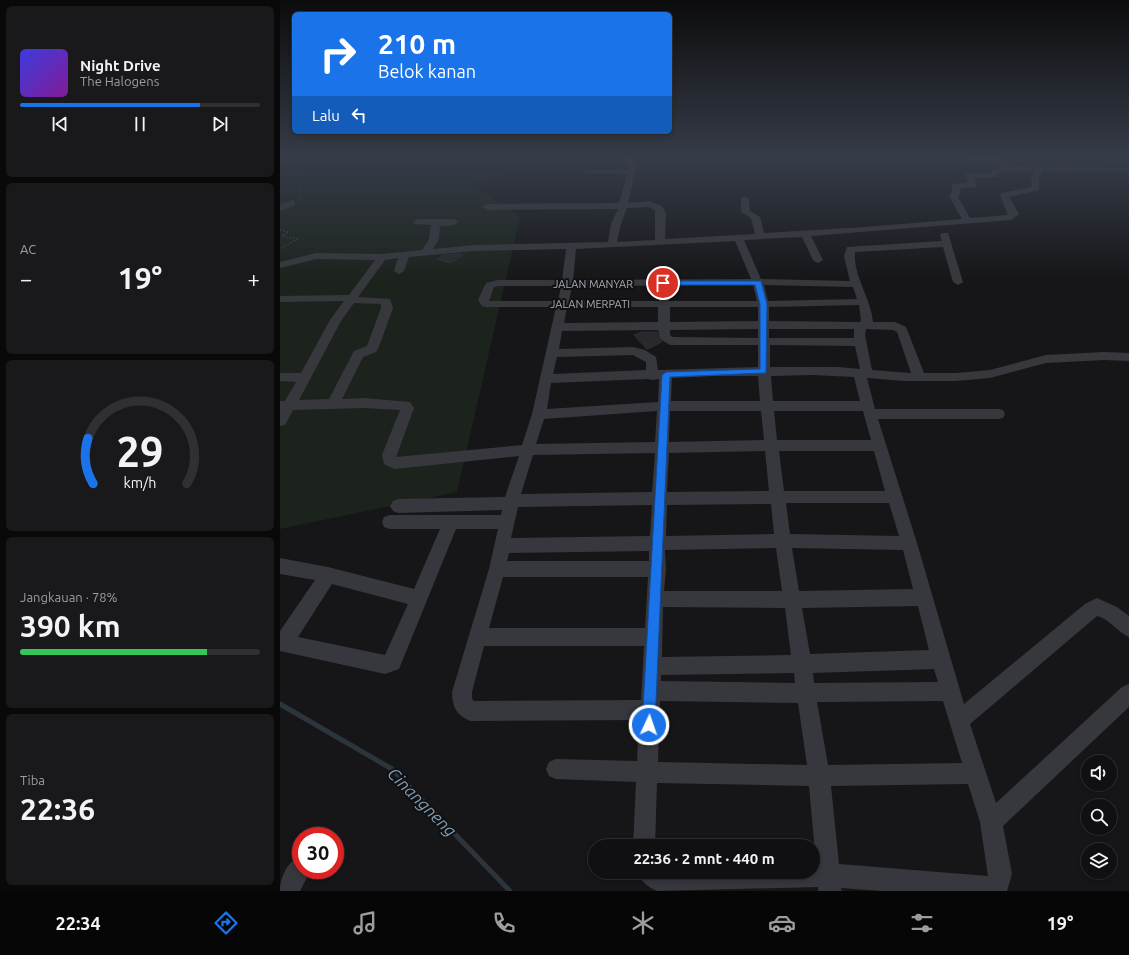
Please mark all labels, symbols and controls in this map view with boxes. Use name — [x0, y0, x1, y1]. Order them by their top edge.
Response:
icon: right — [312, 28, 364, 80]
text: 210 m — [378, 28, 456, 59]
text: Night Drive — [80, 57, 161, 74]
text: Belok kanan — [378, 61, 476, 81]
text: The Halogens — [80, 74, 159, 88]
icon: left — [348, 104, 370, 126]
text: Lalu — [312, 107, 340, 124]
icon: previous — [49, 113, 71, 135]
icon: pause — [129, 113, 151, 135]
icon: next — [209, 113, 231, 135]
text: AC — [20, 242, 36, 256]
text: 19° — [118, 261, 162, 295]
text: − — [20, 266, 32, 291]
text: + — [248, 266, 260, 291]
pin — [646, 266, 680, 300]
icon: arrive — [652, 272, 674, 294]
street label: JALAN MANYAR — [553, 278, 633, 290]
street label: JALAN MERPATI — [550, 298, 630, 310]
text: 29 — [117, 427, 163, 474]
text: km/h — [124, 474, 156, 490]
text: Jangkauan · 78% — [20, 590, 118, 604]
text: 390 km — [20, 609, 121, 643]
position arrow — [628, 704, 670, 746]
map controls — [1081, 755, 1117, 879]
button: sound — [1081, 755, 1117, 791]
water label: Cinangneng — [384, 763, 461, 840]
text: Tiba — [20, 773, 45, 787]
text: 22:36 — [20, 792, 95, 826]
button: search — [1081, 799, 1117, 835]
speed limit sign: 30 — [292, 827, 344, 879]
button: layers — [1081, 843, 1117, 879]
text: 22:36 · 2 mnt · 440 m — [633, 850, 775, 867]
icon: directions — [212, 909, 240, 937]
icon: music — [351, 909, 379, 937]
icon: phone — [490, 909, 518, 937]
icon: climate — [629, 909, 657, 937]
icon: car — [768, 909, 796, 937]
icon: filters — [908, 909, 936, 937]
text: 22:34 — [56, 913, 101, 933]
text: 19° — [1047, 913, 1073, 933]

